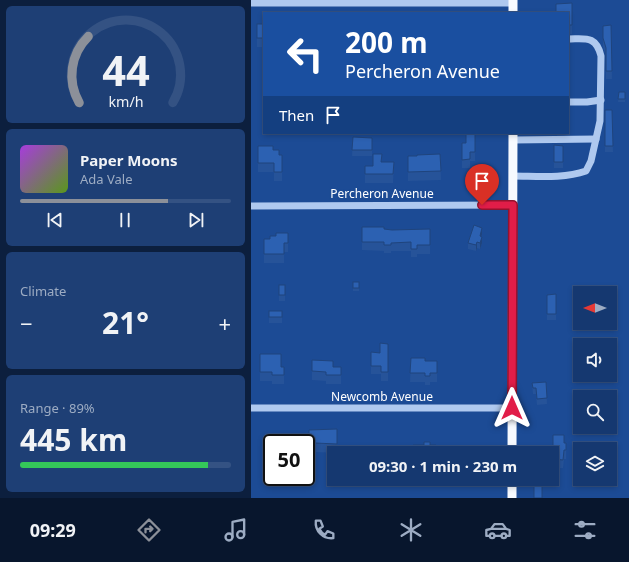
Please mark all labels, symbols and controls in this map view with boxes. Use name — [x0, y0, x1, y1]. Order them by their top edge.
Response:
text: 200 m — [345, 23, 428, 61]
icon: left — [279, 28, 331, 80]
text: 44 — [102, 41, 149, 97]
text: Percheron Avenue — [345, 59, 500, 83]
text: km/h — [108, 91, 143, 110]
icon: arrive — [322, 104, 344, 126]
text: Then — [279, 105, 314, 125]
text: Paper Moons — [80, 150, 178, 170]
pin — [465, 164, 499, 205]
text: Ada Vale — [80, 170, 133, 188]
icon: arrive — [471, 170, 493, 192]
street label: Percheron Avenue — [330, 185, 434, 202]
icon: previous — [44, 209, 66, 231]
icon: pause — [114, 209, 136, 231]
icon: next — [185, 209, 207, 231]
text: Climate — [20, 282, 66, 300]
north arrow — [573, 286, 617, 330]
map controls — [573, 286, 617, 486]
text: 21° — [102, 302, 149, 343]
text: − — [20, 308, 33, 338]
text: + — [218, 308, 231, 338]
button: sound — [573, 338, 617, 382]
position arrow — [491, 387, 533, 429]
street label: Newcomb Avenue — [331, 388, 433, 405]
button: search — [573, 390, 617, 434]
text: Range · 89% — [20, 399, 95, 417]
text: 445 km — [20, 419, 127, 460]
speed limit sign: 50 — [263, 434, 315, 486]
button: layers — [573, 442, 617, 486]
text: 09:30 · 1 min · 230 m — [369, 456, 517, 476]
icon: directions — [135, 516, 163, 544]
icon: music — [222, 516, 250, 544]
icon: phone — [310, 516, 338, 544]
icon: climate — [397, 516, 425, 544]
icon: car — [484, 516, 512, 544]
icon: filters — [571, 516, 599, 544]
text: 09:29 — [30, 518, 76, 542]

